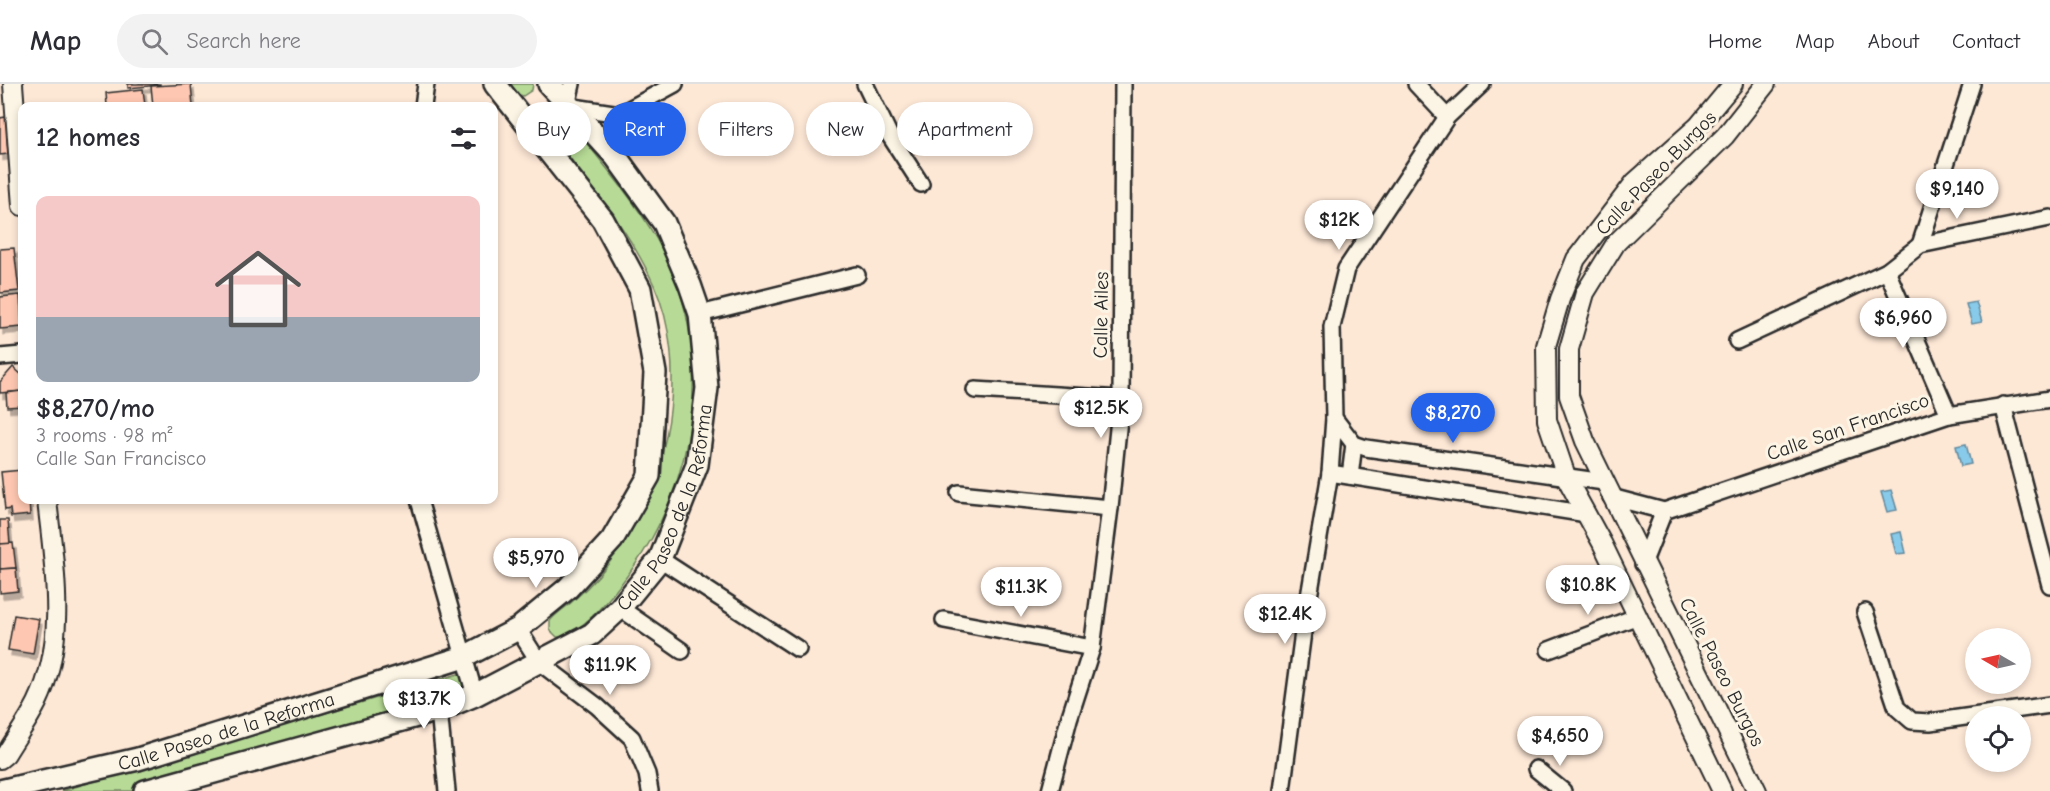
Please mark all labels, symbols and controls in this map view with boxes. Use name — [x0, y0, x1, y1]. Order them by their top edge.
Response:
search box — [117, 14, 537, 68]
text: Map — [30, 25, 81, 57]
icon: search — [138, 25, 171, 58]
text: Search here — [186, 28, 301, 54]
text: Home — [1708, 29, 1762, 53]
text: Map — [1795, 29, 1835, 53]
text: About — [1868, 29, 1919, 53]
text: Contact — [1952, 29, 2020, 53]
chip: Buy — [516, 102, 591, 156]
chip: Rent — [603, 102, 686, 156]
chip: Filters — [698, 102, 794, 156]
chip: New — [806, 102, 885, 156]
chip: Apartment — [897, 102, 1033, 156]
street label: Calle Paseo Burgos — [1591, 106, 1721, 240]
icon: filters — [447, 122, 480, 155]
text: 12 homes — [36, 123, 140, 153]
pin: $9,140 — [1908, 169, 2006, 220]
text: $9,140 — [1930, 177, 1984, 200]
pin: $12K — [1303, 200, 1375, 251]
text: $12K — [1318, 208, 1360, 231]
icon: home — [204, 235, 312, 343]
street label: Calle Ailes — [1089, 271, 1113, 359]
pin: $6,960 — [1854, 298, 1952, 349]
text: $6,960 — [1874, 306, 1932, 329]
pin: $12.5K — [1052, 388, 1150, 439]
street label: Calle San Francisco — [1764, 388, 1932, 466]
pin: $8,270 — [1404, 393, 1502, 444]
text: $8,270/mo — [36, 394, 155, 424]
text: $12.5K — [1073, 396, 1129, 419]
text: $8,270 — [1425, 401, 1481, 424]
street label: Calle Paseo de la Reforma — [611, 403, 716, 615]
text: 3 rooms · 98 m² — [36, 424, 172, 447]
text: Calle San Francisco — [36, 447, 206, 470]
pin: $5,970 — [487, 538, 585, 589]
text: $5,970 — [507, 546, 565, 569]
pin: $10.8K — [1539, 565, 1637, 616]
pin: $11.3K — [972, 567, 1070, 618]
text: $10.8K — [1560, 573, 1616, 596]
text: $11.3K — [995, 575, 1047, 598]
pin: $12.4K — [1236, 594, 1334, 645]
street label: Calle Paseo Burgos — [1675, 594, 1769, 750]
text: $12.4K — [1258, 602, 1312, 625]
north arrow — [1965, 628, 2031, 694]
map controls — [1965, 628, 2031, 772]
pin: $11.9K — [561, 645, 659, 696]
text: $11.9K — [583, 653, 637, 676]
pin: $13.7K — [375, 679, 473, 730]
street label: Calle Paseo de la Reforma — [116, 687, 337, 775]
text: $13.7K — [397, 687, 451, 710]
button: locate — [1965, 706, 2031, 772]
pin: $4,650 — [1511, 716, 1609, 767]
text: $4,650 — [1531, 724, 1589, 747]

